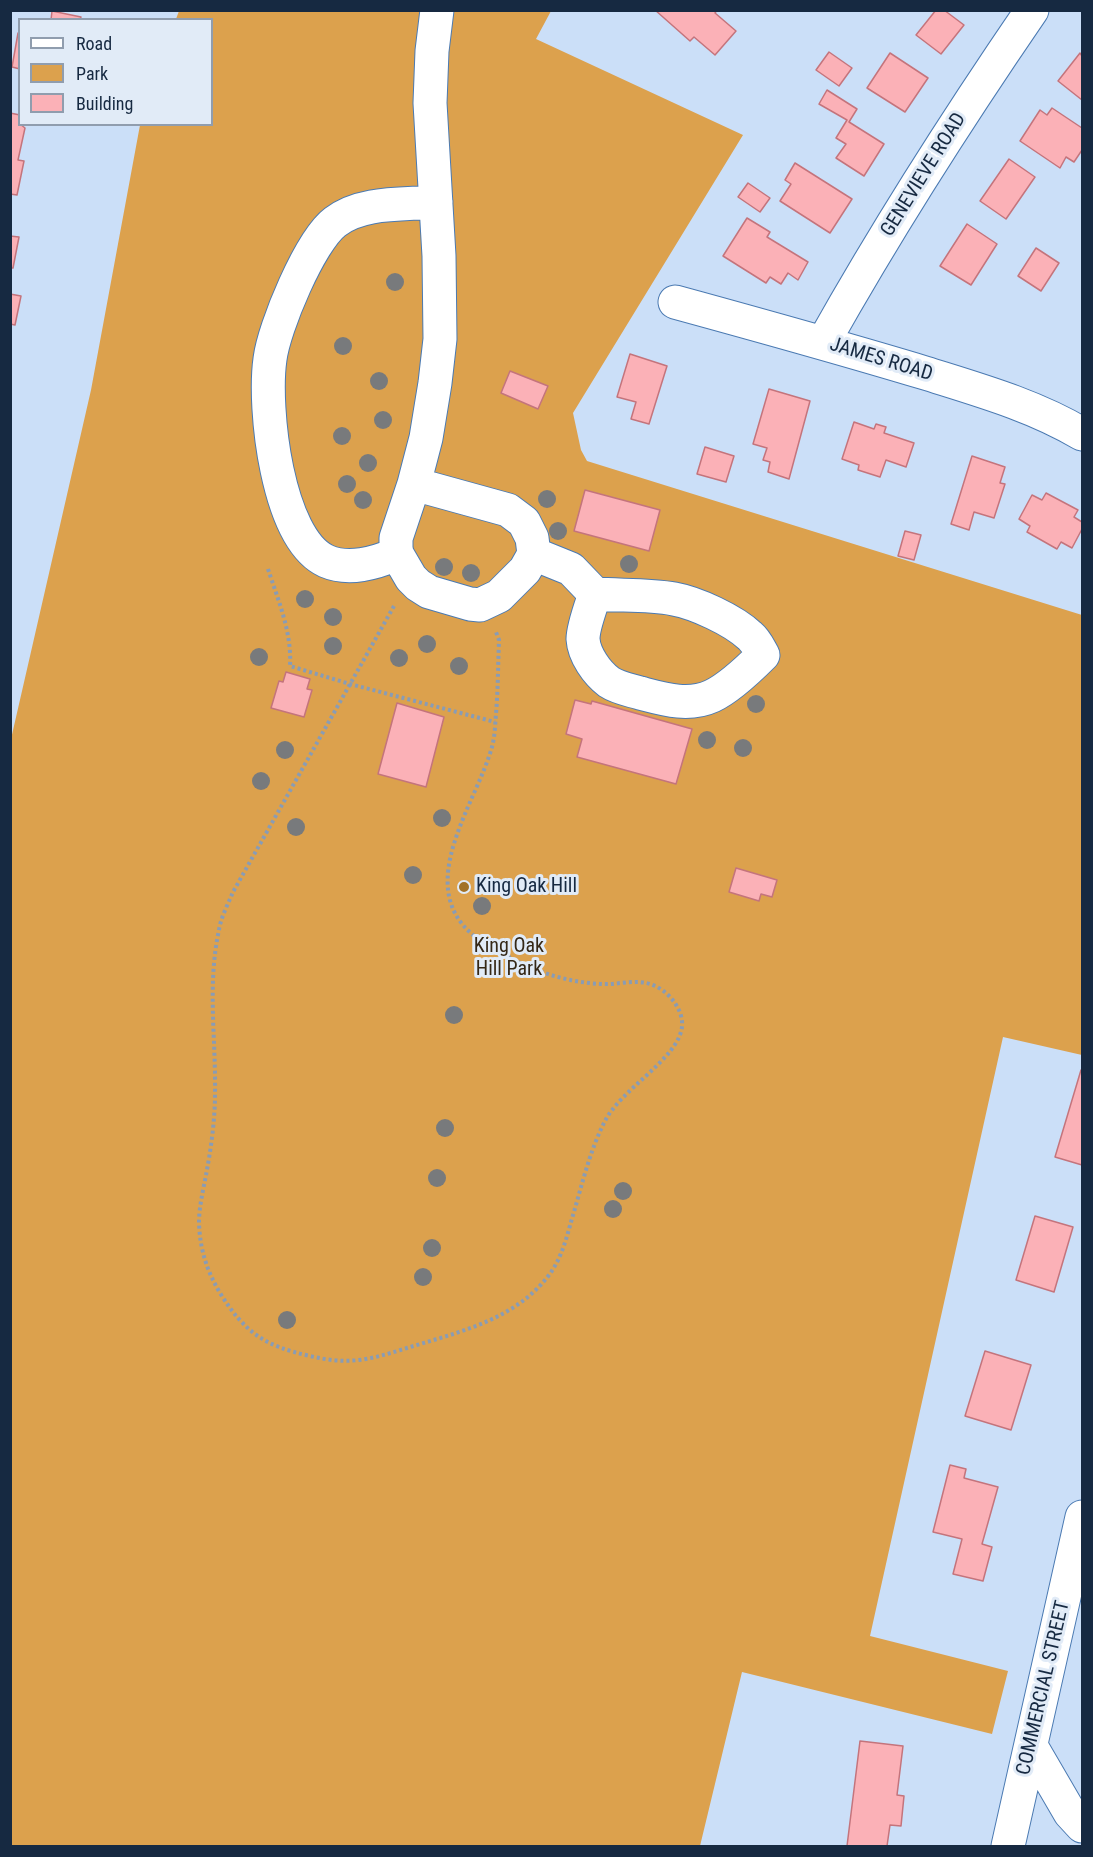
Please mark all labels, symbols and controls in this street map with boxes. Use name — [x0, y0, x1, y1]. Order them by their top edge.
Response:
legend — [18, 18, 213, 126]
text: Road — [76, 33, 112, 54]
text: Park — [76, 63, 108, 84]
text: Building — [76, 93, 133, 114]
street label: GENEVIEVE ROAD — [876, 109, 972, 241]
street label: JAMES ROAD — [827, 333, 935, 387]
place label: King Oak Hill — [476, 875, 577, 899]
marker: King Oak Hill — [457, 880, 471, 894]
park label: King Oak Hill Park — [474, 935, 544, 982]
street label: COMMERCIAL STREET — [1012, 1599, 1076, 1777]

